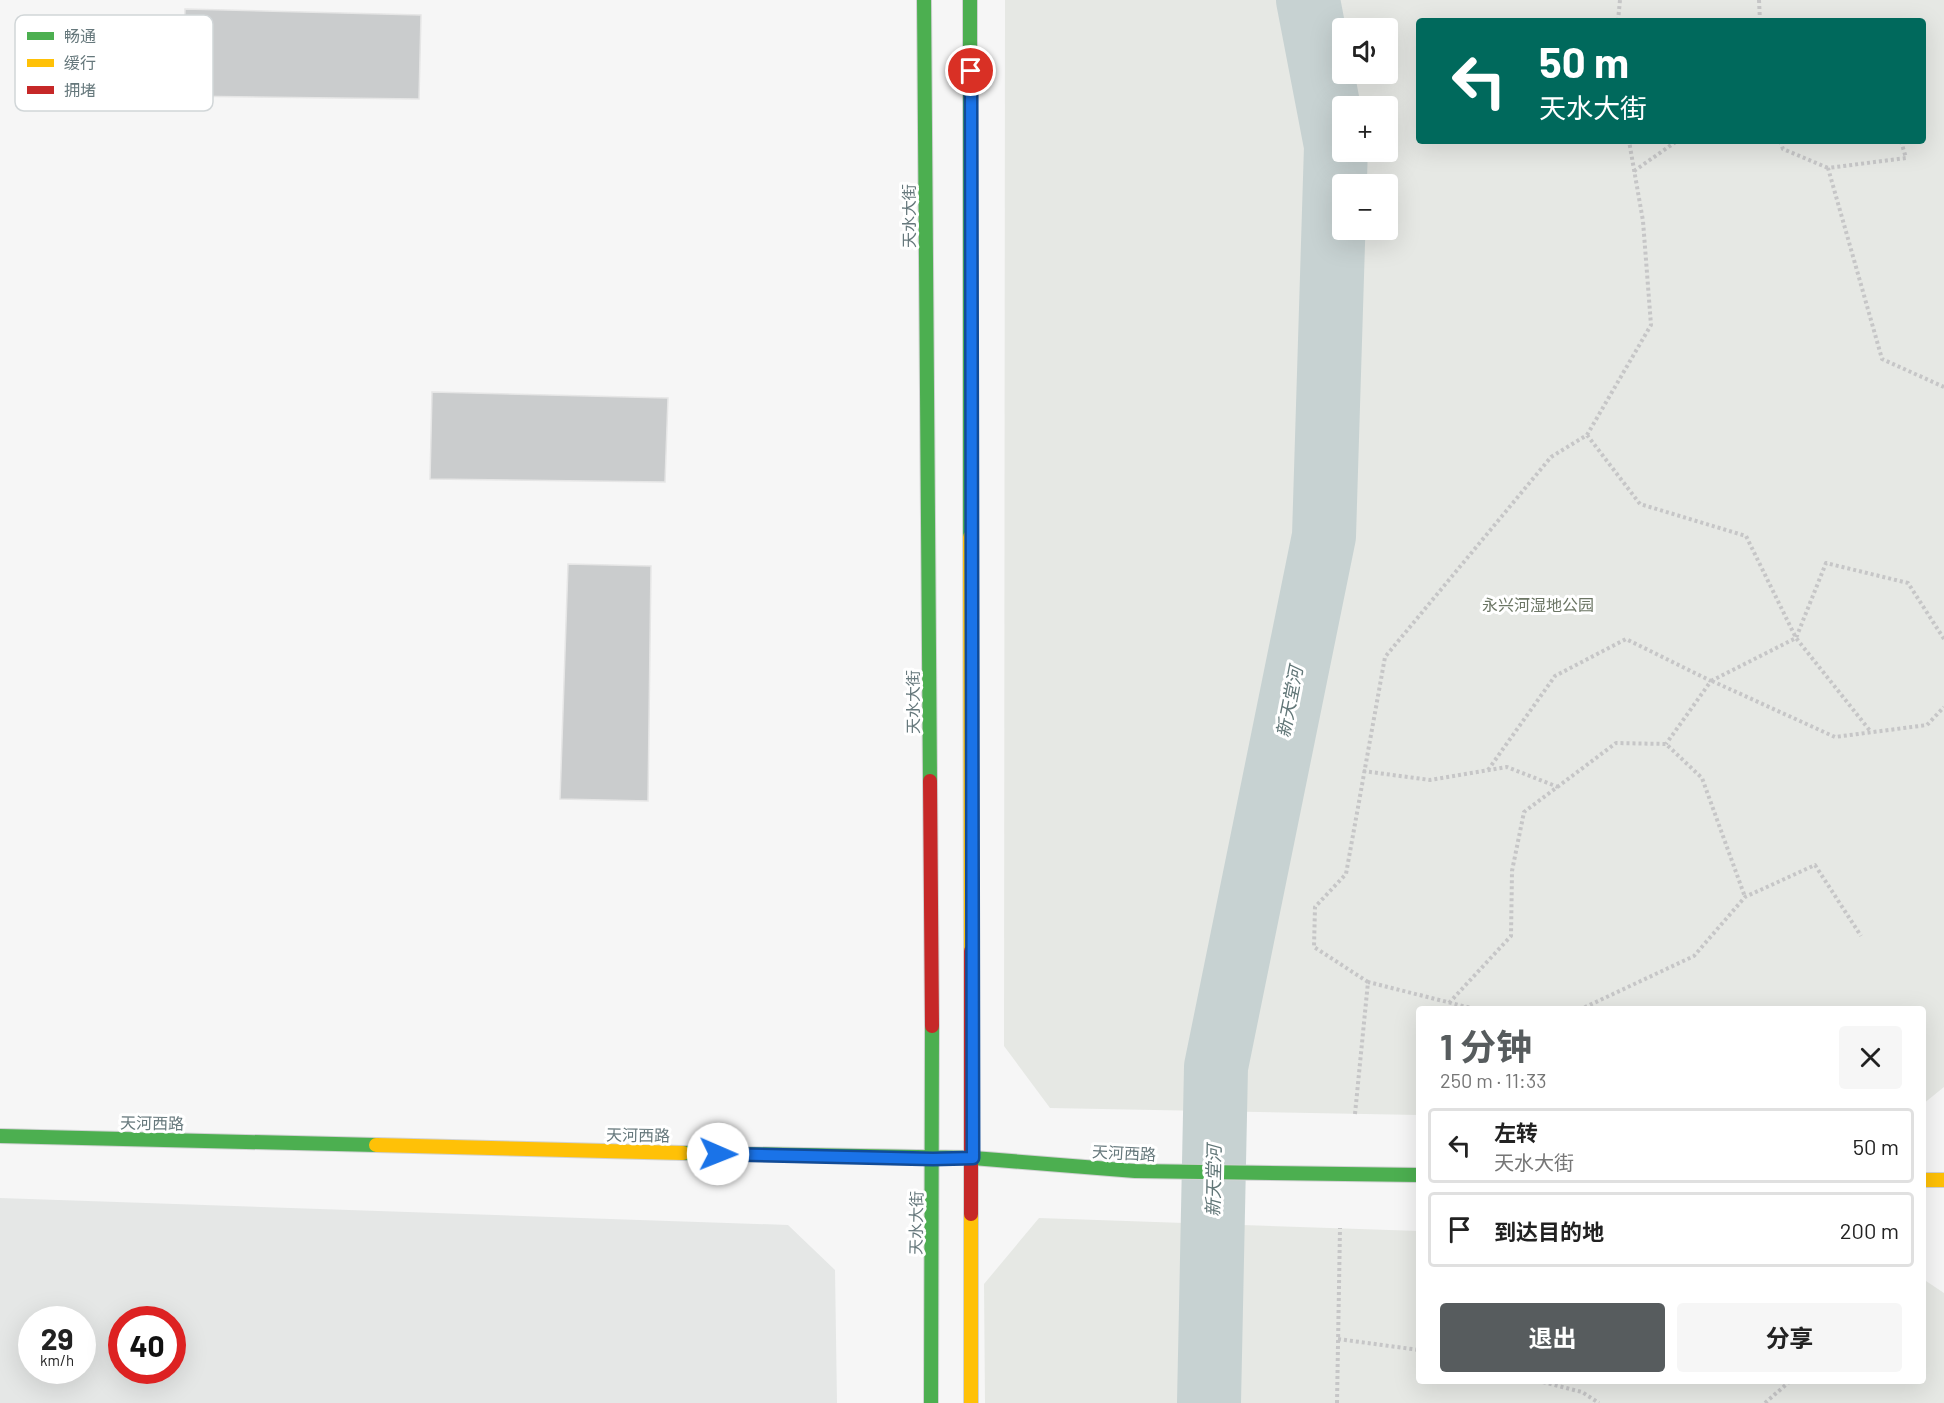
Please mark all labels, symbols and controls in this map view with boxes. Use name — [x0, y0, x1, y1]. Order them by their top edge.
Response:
legend — [15, 15, 213, 111]
map controls — [1332, 18, 1398, 240]
button: sound — [1332, 18, 1398, 84]
text: 畅通 — [64, 26, 96, 45]
text: 50 m — [1539, 36, 1629, 86]
icon: left — [1440, 42, 1518, 120]
pin — [945, 45, 996, 96]
text: 缓行 — [64, 53, 96, 72]
icon: arrive — [954, 54, 987, 87]
text: 拥堵 — [64, 80, 96, 99]
text: 天水大街 — [1539, 91, 1647, 123]
button: + — [1332, 96, 1398, 162]
button: − — [1332, 174, 1398, 240]
street label: 天水大街 — [899, 184, 918, 248]
park label: 永兴河湿地公园 — [1482, 595, 1594, 614]
water label: 新天堂河 — [1271, 661, 1307, 739]
street label: 天水大街 — [903, 670, 922, 734]
text: 1 分钟 — [1440, 1024, 1532, 1067]
button: close — [1839, 1026, 1902, 1089]
text: 250 m · 11:33 — [1440, 1068, 1546, 1092]
street label: 天河西路 — [120, 1112, 184, 1133]
text: 左转 — [1494, 1119, 1538, 1145]
position arrow — [686, 1122, 750, 1186]
street label: 天河西路 — [606, 1124, 670, 1145]
icon: left — [1443, 1129, 1476, 1162]
text: 50 m — [1853, 1133, 1899, 1159]
street label: 天河西路 — [1092, 1141, 1156, 1164]
water label: 新天堂河 — [1201, 1142, 1225, 1217]
text: 天水大街 — [1494, 1150, 1574, 1174]
street label: 天水大街 — [905, 1191, 926, 1255]
icon: arrive — [1443, 1213, 1476, 1246]
text: 200 m — [1840, 1217, 1899, 1243]
text: 到达目的地 — [1494, 1218, 1604, 1244]
button: 退出 — [1440, 1303, 1665, 1372]
button: 分享 — [1677, 1303, 1902, 1372]
speed limit sign: 40 — [108, 1306, 186, 1384]
text: 29 — [41, 1320, 73, 1356]
text: km/h — [40, 1351, 74, 1369]

